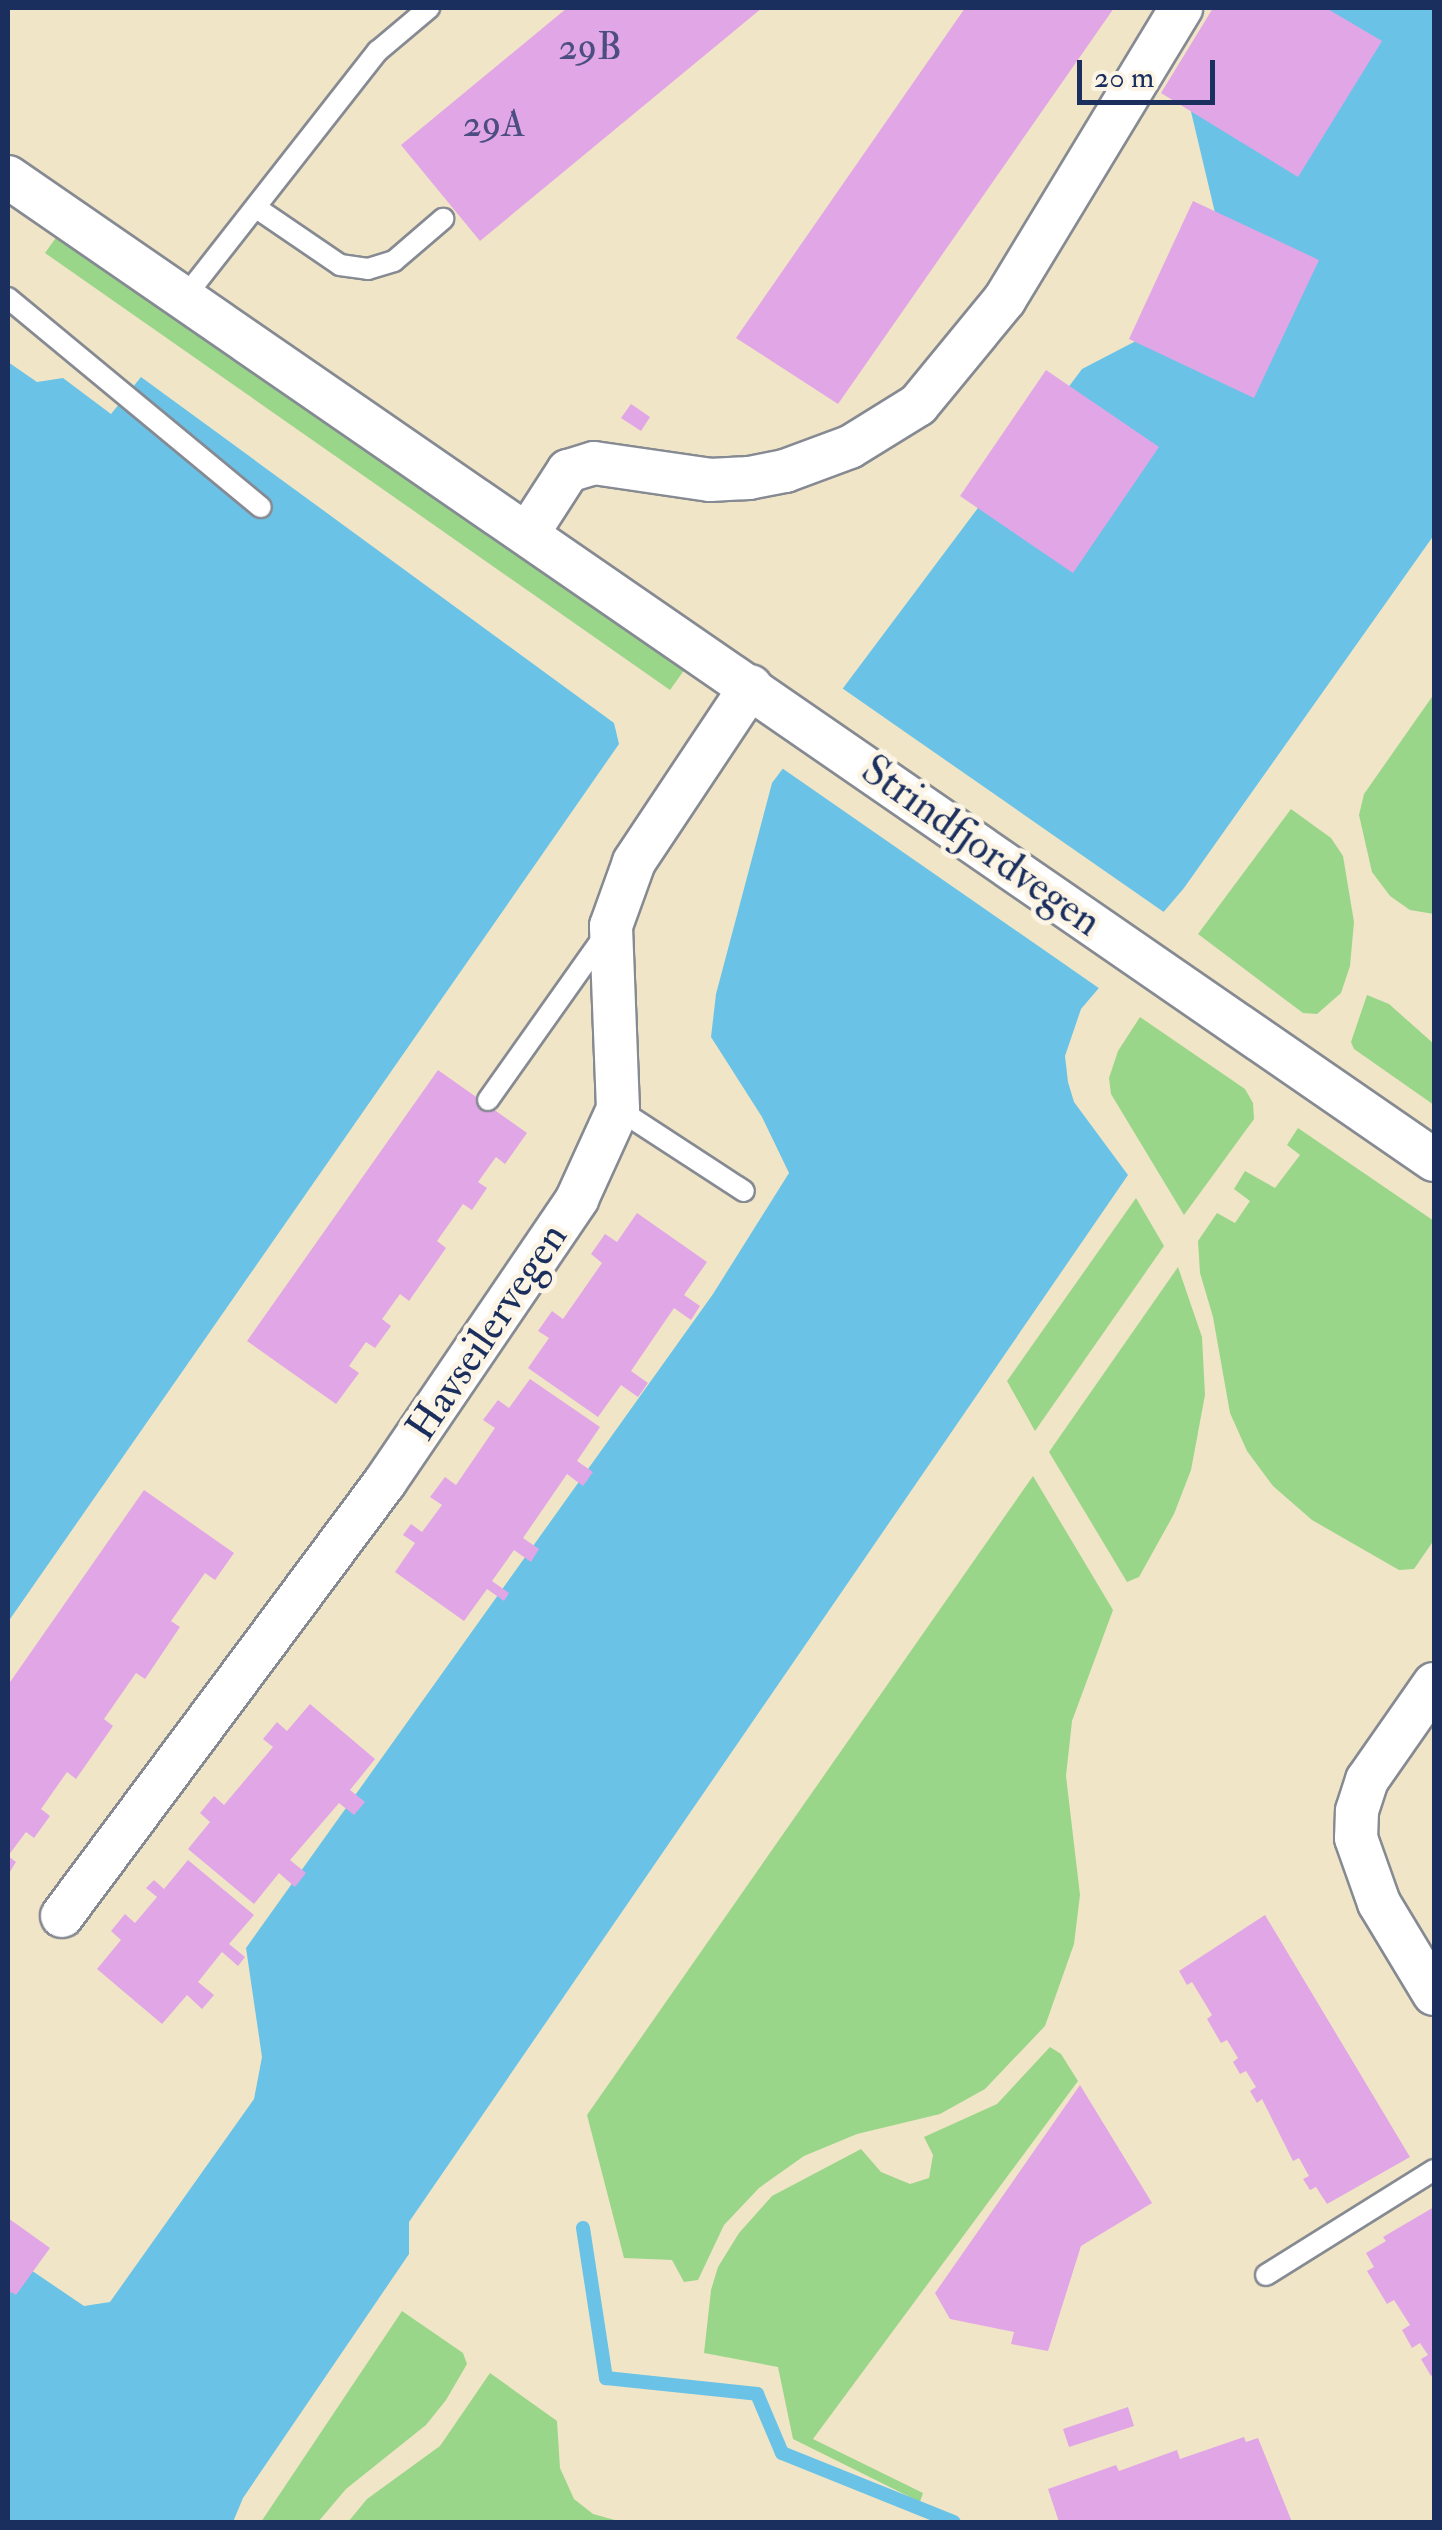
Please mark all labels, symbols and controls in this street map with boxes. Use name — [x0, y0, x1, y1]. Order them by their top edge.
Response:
house number: 29B — [558, 25, 622, 71]
scale bar — [1082, 40, 1220, 102]
text: 20 m — [1094, 59, 1154, 96]
house number: 29A — [463, 102, 525, 148]
street label: Strindfjordvegen — [852, 745, 1110, 947]
street label: Havseilervegen — [396, 1214, 578, 1450]

